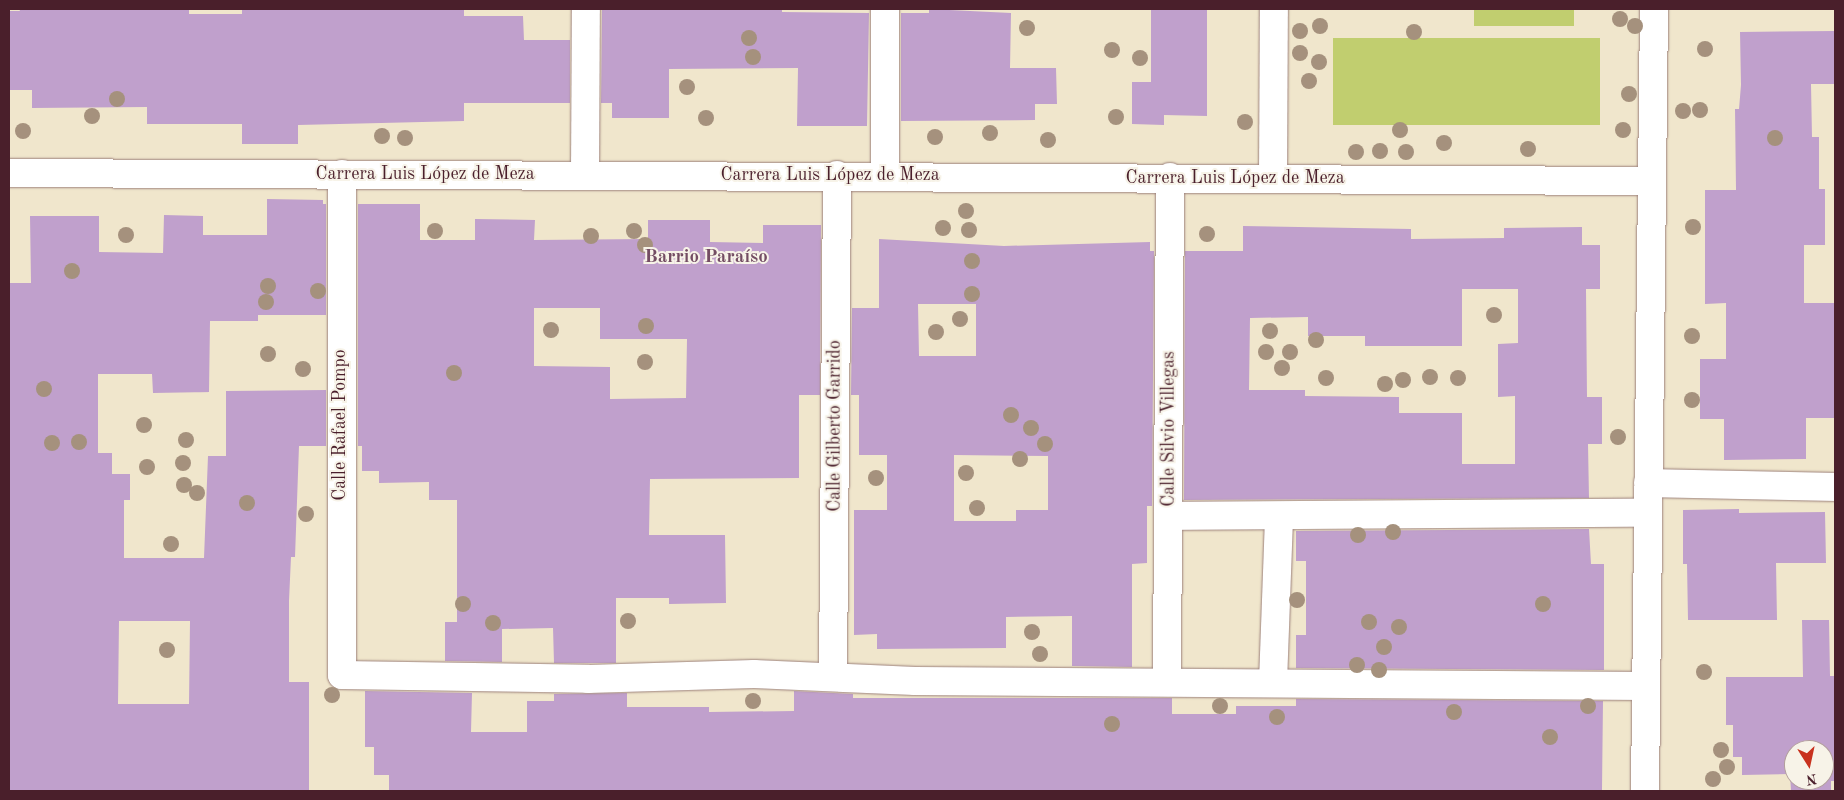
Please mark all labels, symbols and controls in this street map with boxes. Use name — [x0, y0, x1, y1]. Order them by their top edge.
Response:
street label: Carrera Luis López de Meza — [315, 163, 535, 185]
street label: Carrera Luis López de Meza — [720, 164, 940, 186]
street label: Carrera Luis López de Meza — [1125, 167, 1345, 189]
district label: Barrio Paraíso — [644, 247, 768, 269]
street label: Calle Gilberto Garrido — [824, 340, 846, 512]
street label: Calle Rafael Pompo — [329, 349, 351, 501]
street label: Calle Silvio Villegas — [1158, 351, 1180, 507]
north arrow — [1784, 740, 1834, 790]
text: N — [1805, 771, 1818, 787]

